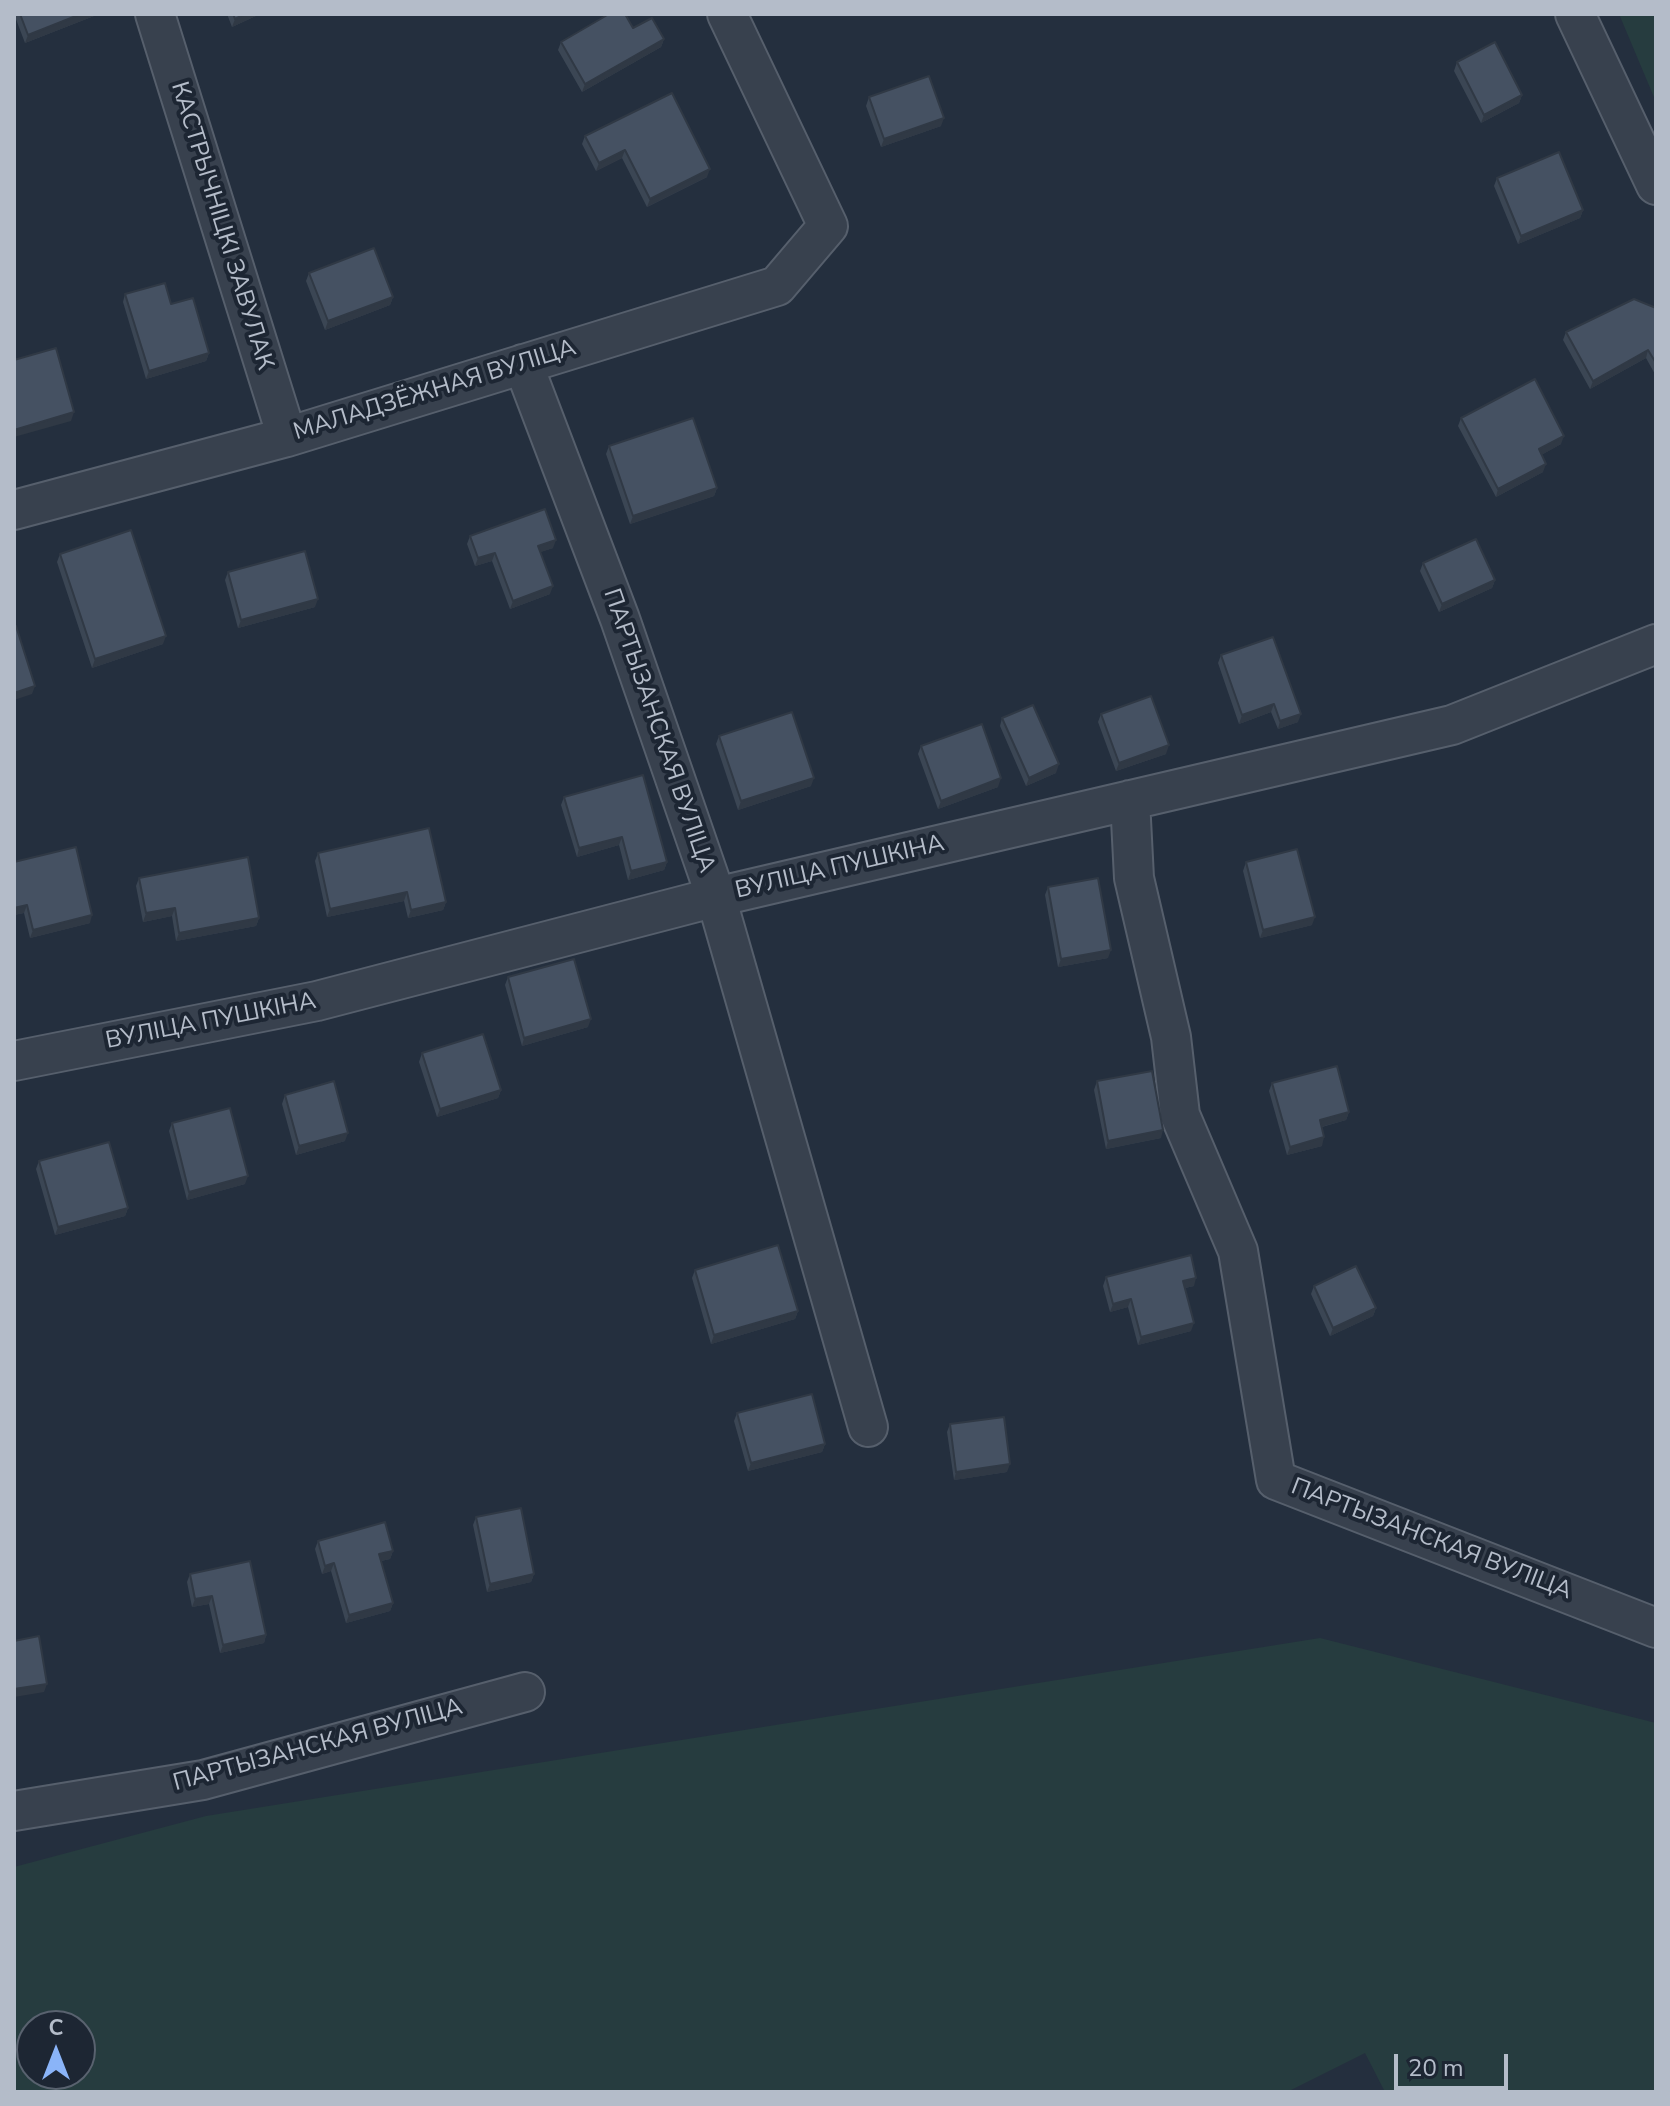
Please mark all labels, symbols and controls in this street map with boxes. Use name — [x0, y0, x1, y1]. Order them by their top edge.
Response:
street label: КАСТРЫЧНІЦКІ ЗАВУЛАК — [163, 79, 279, 373]
street label: МАЛАДЗЁЖНАЯ ВУЛІЦА — [290, 334, 580, 448]
street label: ПАРТЫЗАНСКАЯ ВУЛІЦА — [596, 585, 720, 877]
street label: ВУЛІЦА ПУШКІНА — [733, 830, 947, 906]
street label: ВУЛІЦА ПУШКІНА — [103, 987, 319, 1057]
street label: ПАРТЫЗАНСКАЯ ВУЛІЦА — [1287, 1473, 1575, 1607]
street label: ПАРТЫЗАНСКАЯ ВУЛІЦА — [170, 1693, 466, 1799]
north arrow — [16, 2010, 96, 2090]
text: С — [49, 2013, 63, 2043]
scale bar — [1398, 2038, 1512, 2088]
text: 20 m — [1408, 2052, 1464, 2084]

